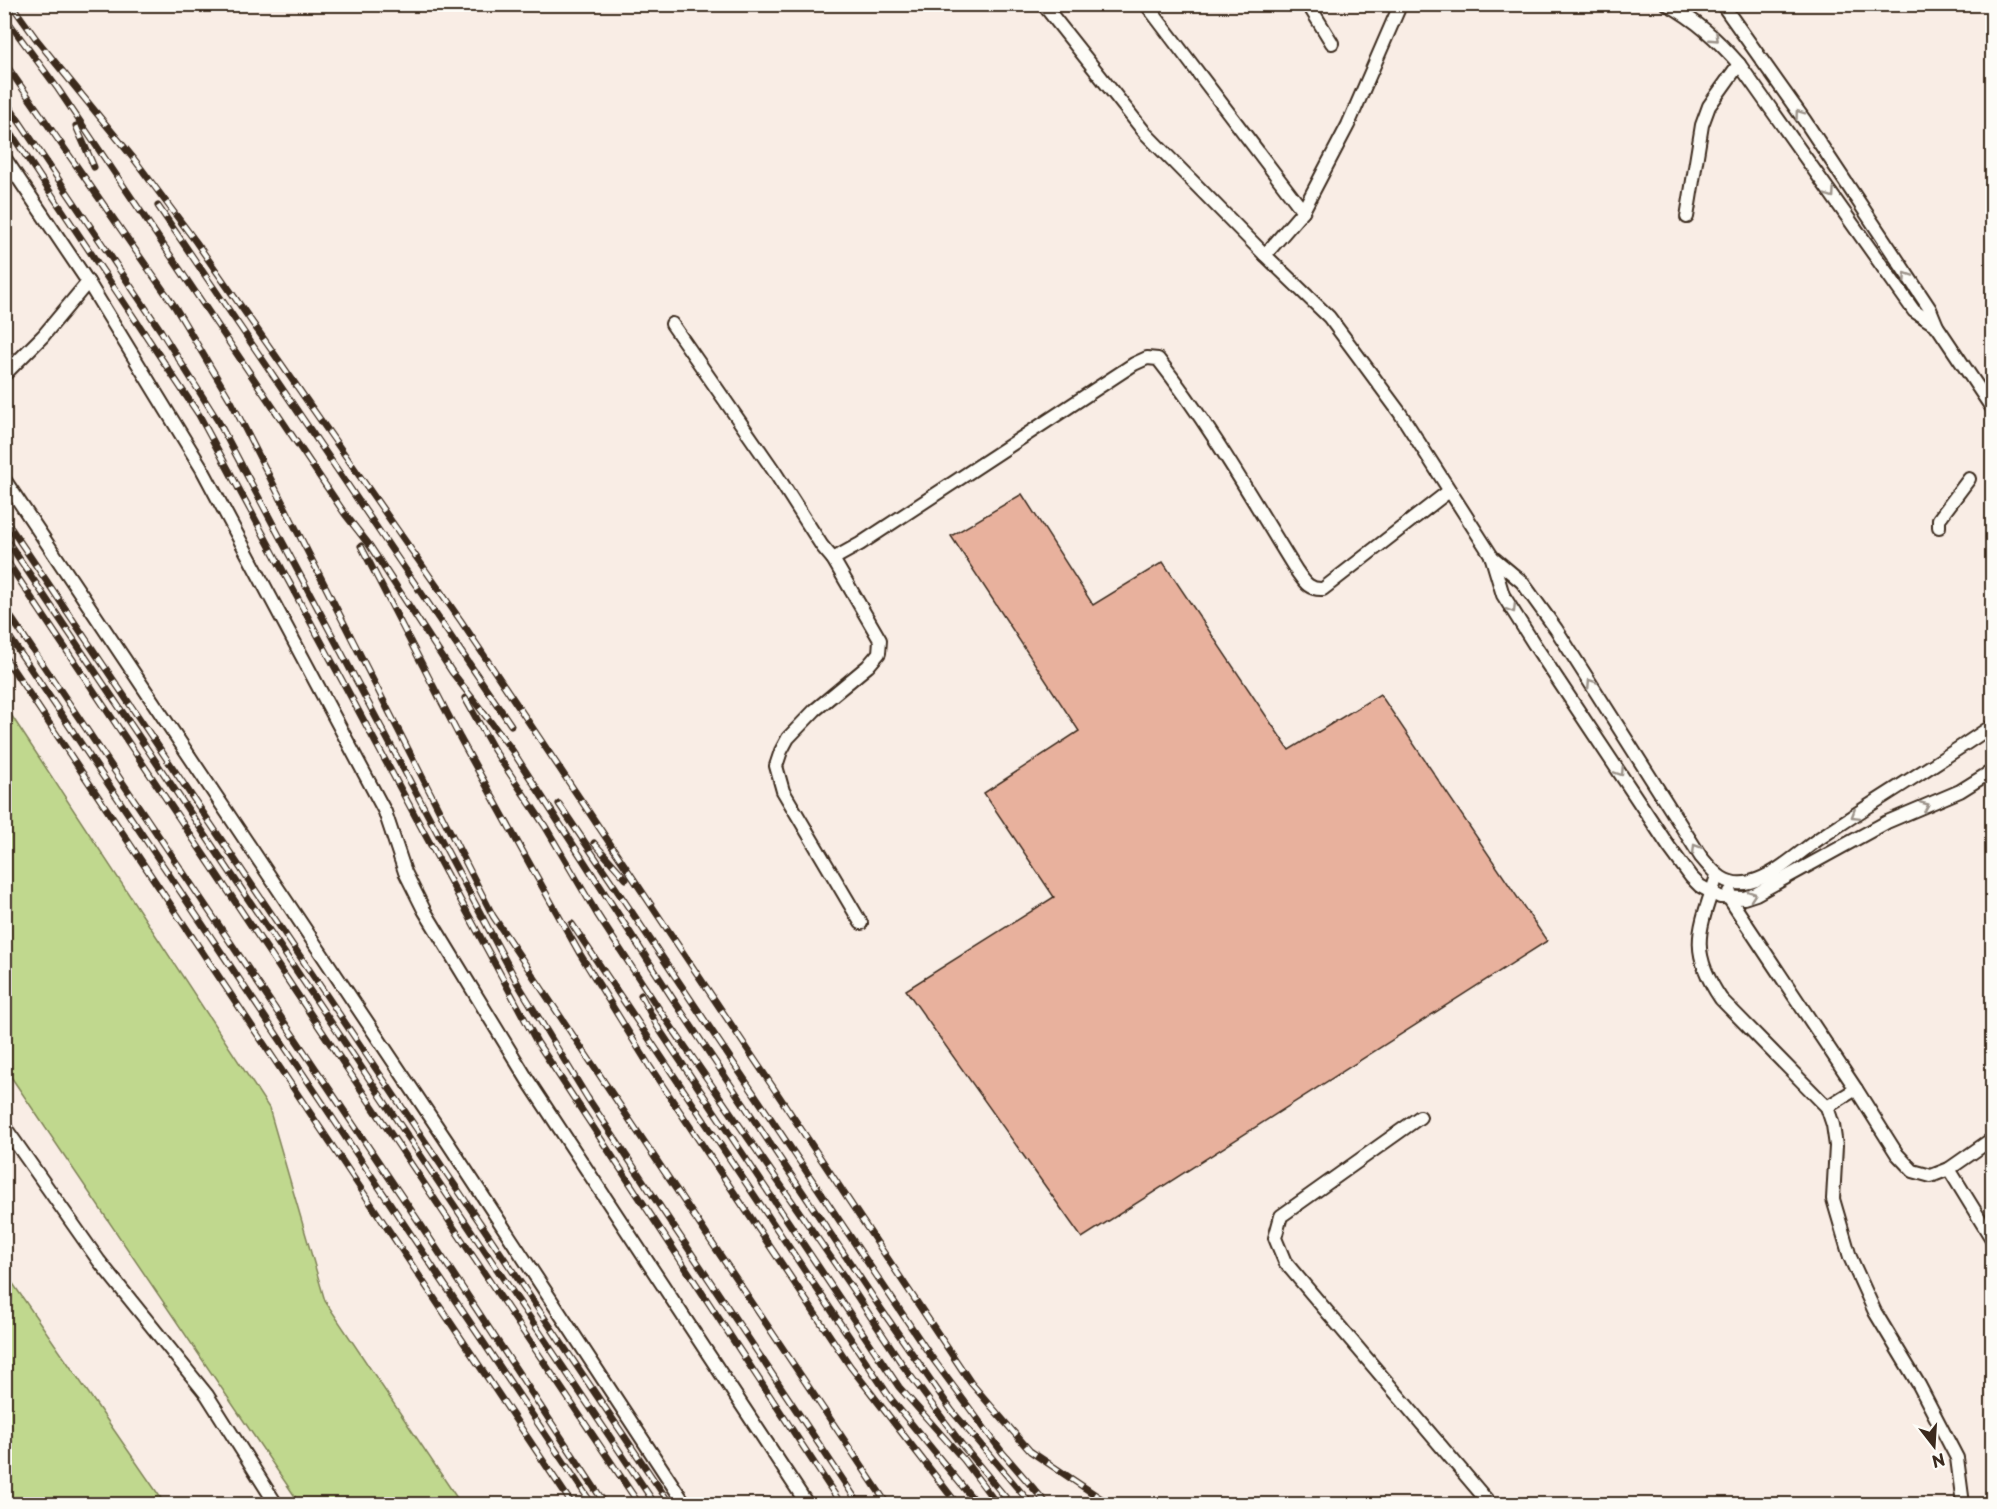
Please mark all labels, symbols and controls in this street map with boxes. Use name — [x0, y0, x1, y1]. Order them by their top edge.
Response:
one-way arrow — [1708, 31, 1718, 42]
one-way arrow — [1795, 109, 1806, 120]
one-way arrow — [1824, 187, 1835, 198]
one-way arrow — [1903, 272, 1915, 282]
one-way arrow — [1505, 602, 1516, 613]
one-way arrow — [1587, 679, 1599, 689]
one-way arrow — [1612, 766, 1624, 776]
one-way arrow — [1918, 801, 1929, 813]
one-way arrow — [1851, 808, 1862, 819]
one-way arrow — [1691, 844, 1703, 854]
one-way arrow — [1746, 889, 1756, 902]
north arrow — [1904, 1416, 1964, 1476]
text: N — [1929, 1448, 1948, 1475]

